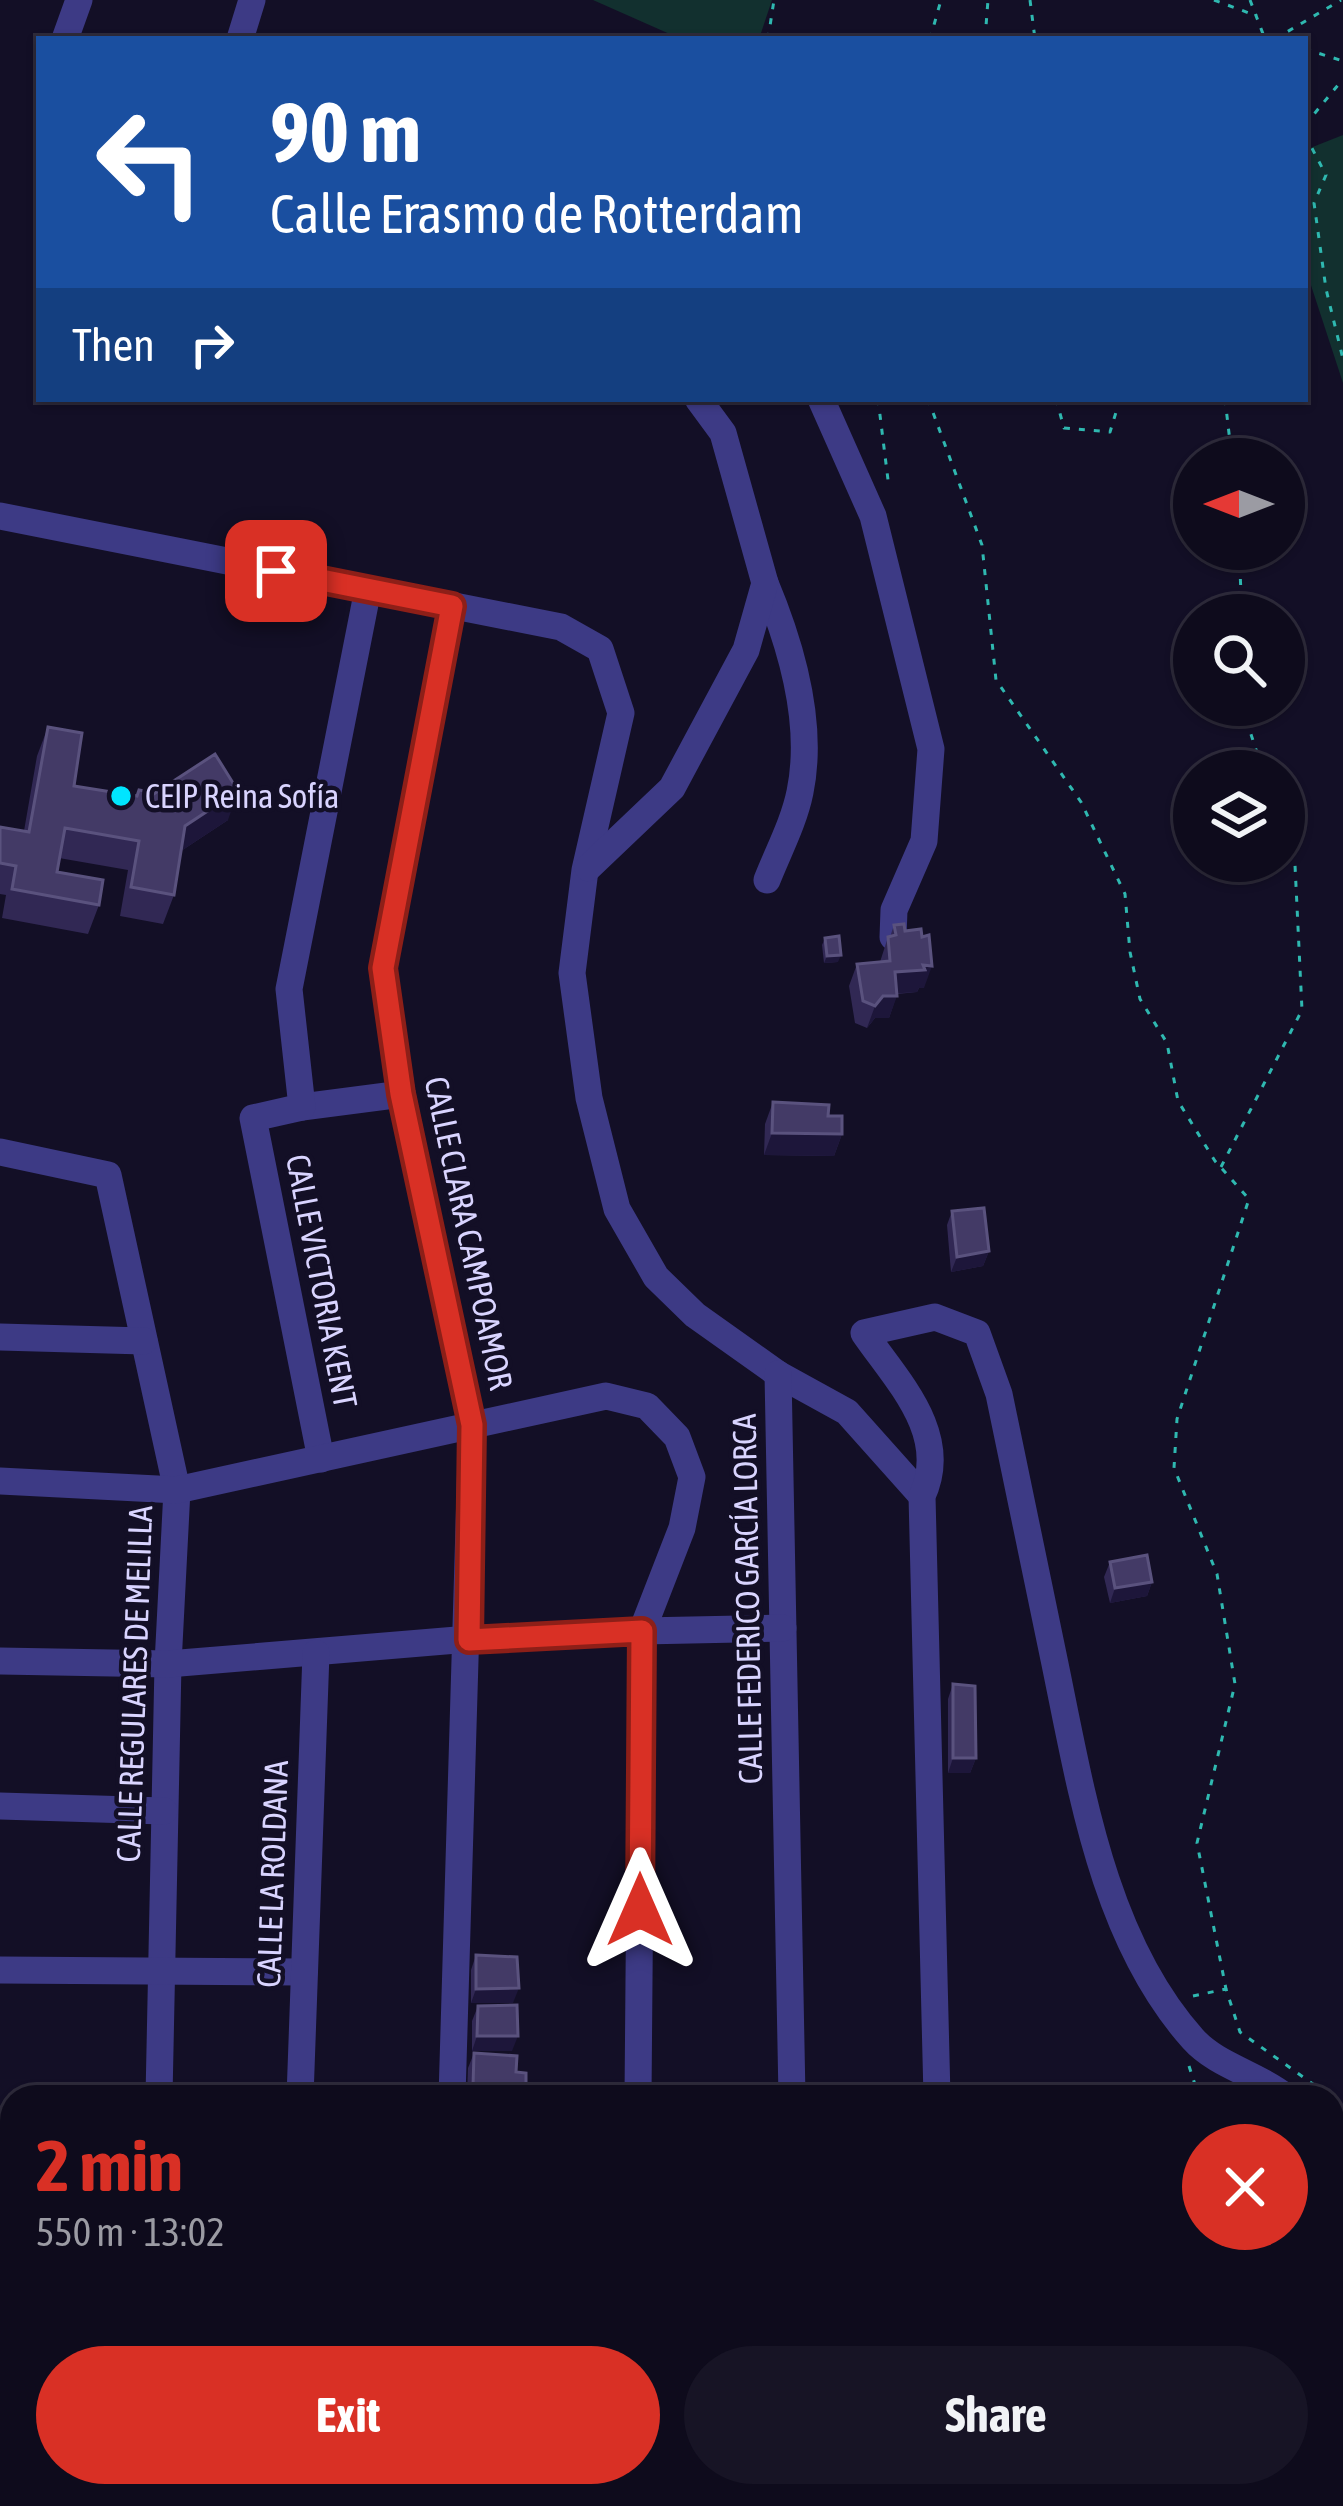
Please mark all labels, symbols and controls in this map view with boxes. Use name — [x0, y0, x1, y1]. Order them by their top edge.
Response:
icon: left — [72, 84, 228, 240]
text: 90 m — [270, 84, 421, 180]
text: Calle Erasmo de Rotterdam — [270, 183, 804, 244]
icon: right — [179, 312, 245, 378]
text: Then — [72, 319, 155, 371]
north arrow — [1173, 438, 1305, 570]
map controls — [1173, 438, 1305, 882]
pin — [225, 520, 327, 622]
icon: arrive — [243, 538, 309, 604]
button: search — [1173, 594, 1305, 726]
button: layers — [1173, 750, 1305, 882]
place label: CEIP Reina Sofía — [145, 777, 339, 815]
marker: CEIP Reina Sofía — [108, 783, 134, 809]
street label: CALLE CLARA CAMPOAMOR — [417, 1073, 521, 1393]
street label: CALLE VICTORIA KENT — [279, 1151, 365, 1411]
street label: CALLE FEDERICO GARCÍA LORCA — [725, 1413, 769, 1784]
street label: CALLE REGULARES DE MELILLA — [109, 1504, 159, 1863]
street label: CALLE LA ROLDANA — [249, 1759, 295, 1988]
position arrow — [577, 1847, 703, 1973]
text: 2 min — [36, 2124, 183, 2206]
button: close — [1182, 2124, 1308, 2250]
text: 550 m · 13:02 — [36, 2210, 225, 2254]
button: Exit — [36, 2346, 660, 2484]
button: Share — [684, 2346, 1308, 2484]

